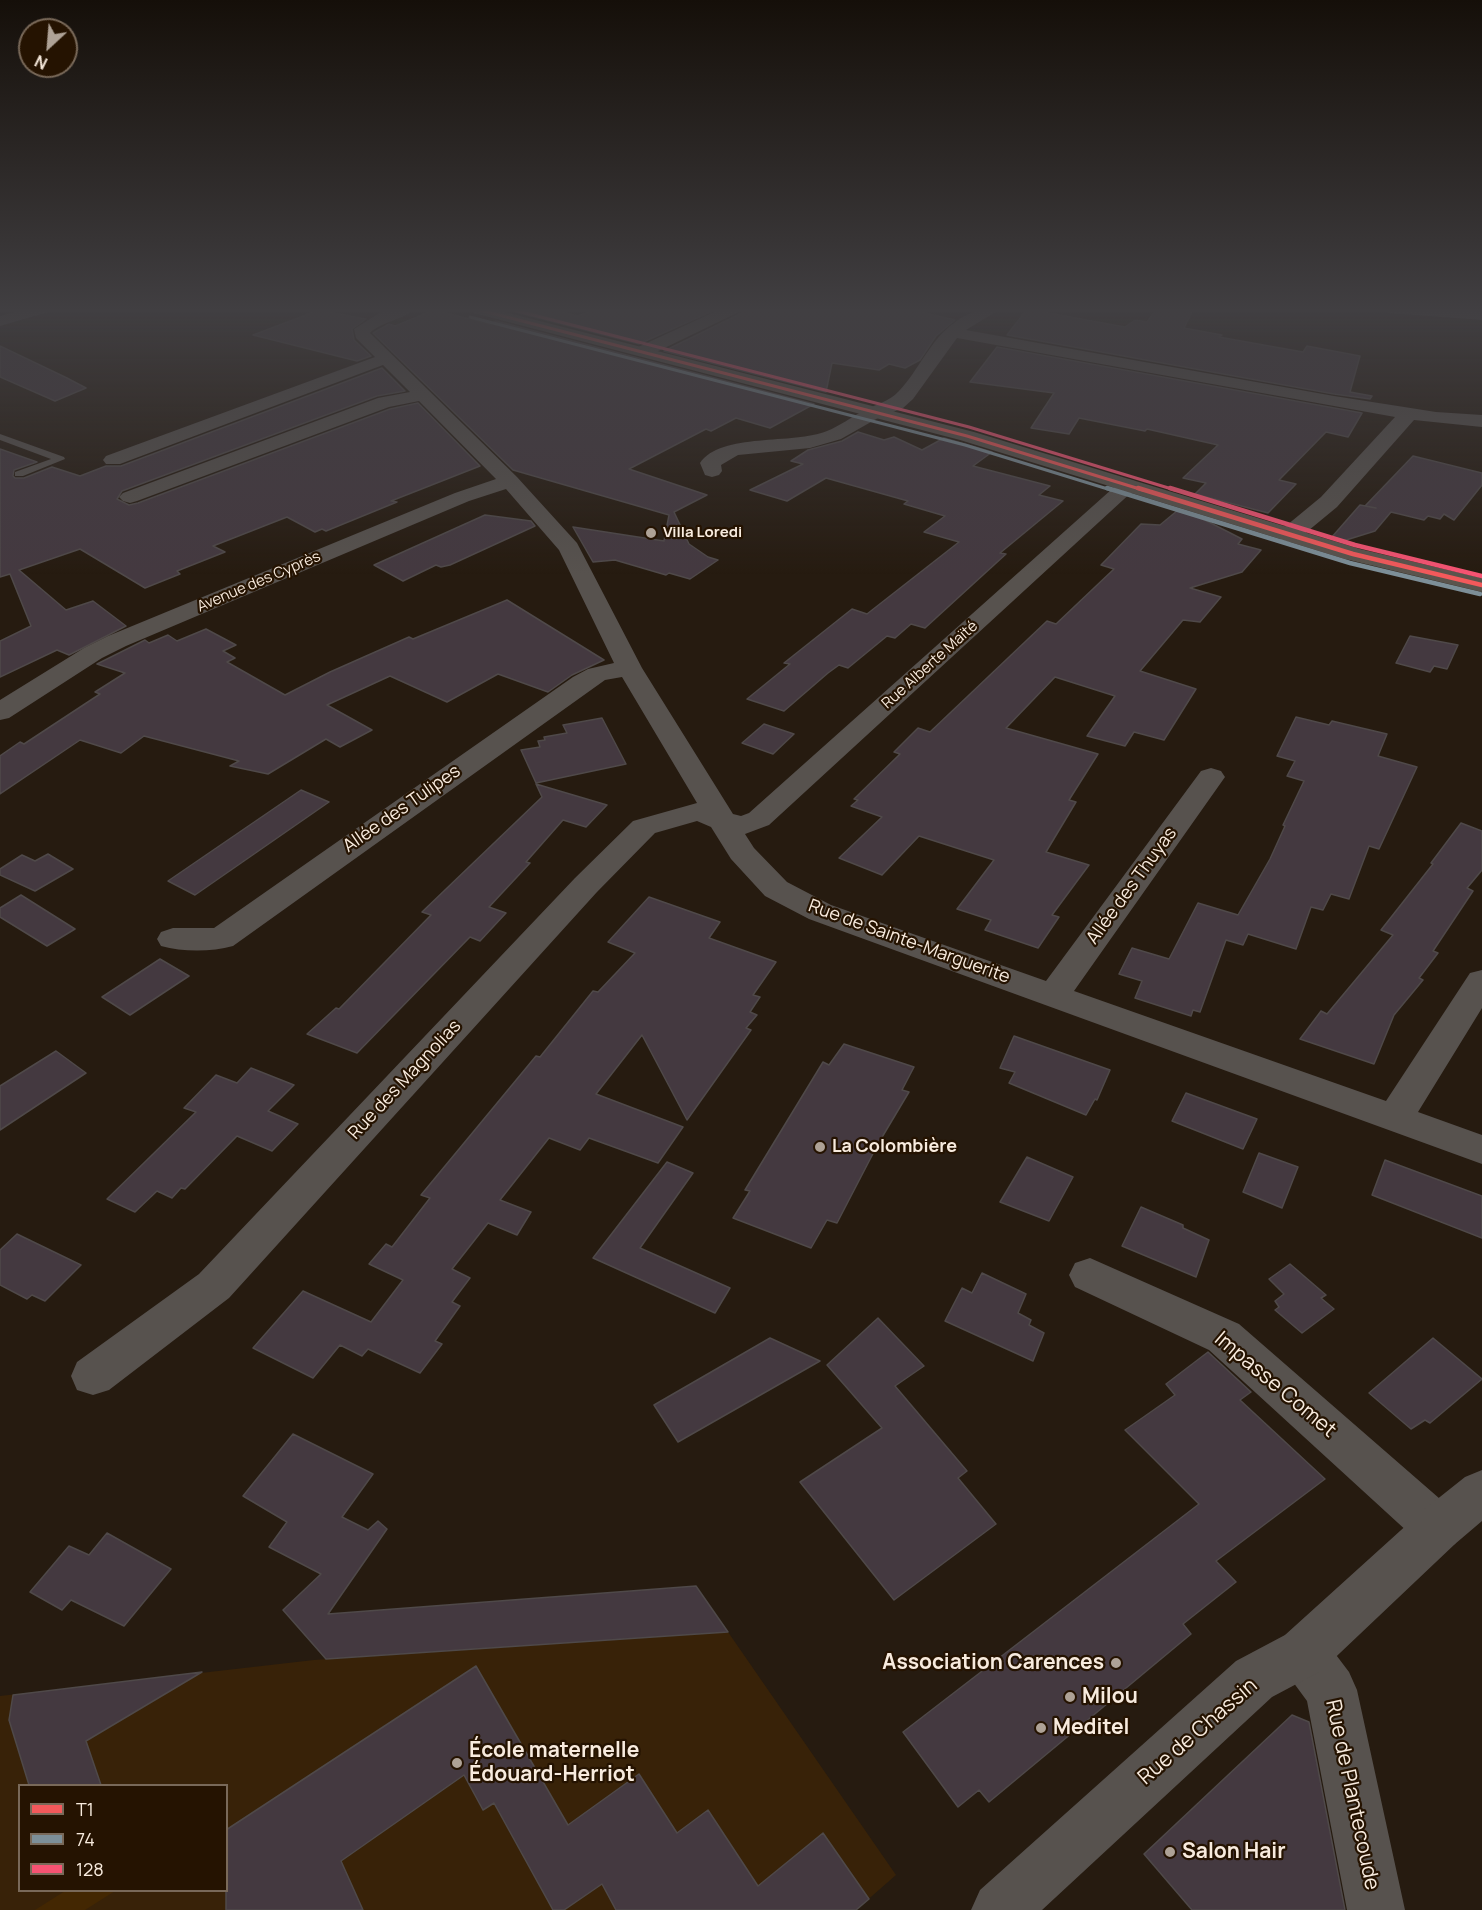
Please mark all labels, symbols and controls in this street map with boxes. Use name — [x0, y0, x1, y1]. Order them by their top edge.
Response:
north arrow — [18, 18, 78, 78]
text: N — [31, 50, 51, 75]
place label: Villa Loredi — [663, 524, 742, 542]
marker: Villa Loredi — [644, 526, 658, 540]
street label: Avenue des Cyprès — [195, 548, 323, 616]
street label: Rue Alberte Maïté — [878, 617, 982, 713]
street label: Allée des Tulipes — [339, 761, 465, 857]
street label: Allée des Thuyas — [1082, 823, 1182, 949]
street label: Rue de Sainte-Marguerite — [805, 895, 1013, 989]
street label: Rue des Magnolias — [344, 1016, 466, 1144]
place label: La Colombière — [832, 1136, 957, 1158]
marker: La Colombière — [813, 1140, 827, 1154]
street label: Impasse Comet — [1209, 1327, 1341, 1443]
place label: Association Carences — [882, 1650, 1104, 1676]
marker: Association Carences — [1109, 1656, 1123, 1670]
street label: Rue de Chassin — [1133, 1673, 1263, 1791]
place label: Milou — [1082, 1684, 1138, 1710]
marker: Milou — [1063, 1690, 1077, 1704]
street label: Rue de Plantecoude — [1320, 1697, 1384, 1893]
place label: Meditel — [1053, 1715, 1129, 1741]
marker: Meditel — [1034, 1721, 1048, 1735]
place label: École maternelle Édouard-Herriot — [469, 1738, 639, 1788]
marker: École maternelle Édouard-Herriot — [450, 1756, 464, 1770]
legend — [18, 1784, 228, 1892]
text: T1 — [76, 1797, 94, 1821]
text: 74 — [76, 1827, 95, 1851]
place label: Salon Hair — [1182, 1839, 1286, 1865]
marker: Salon Hair — [1163, 1845, 1177, 1859]
text: 128 — [76, 1857, 104, 1881]

